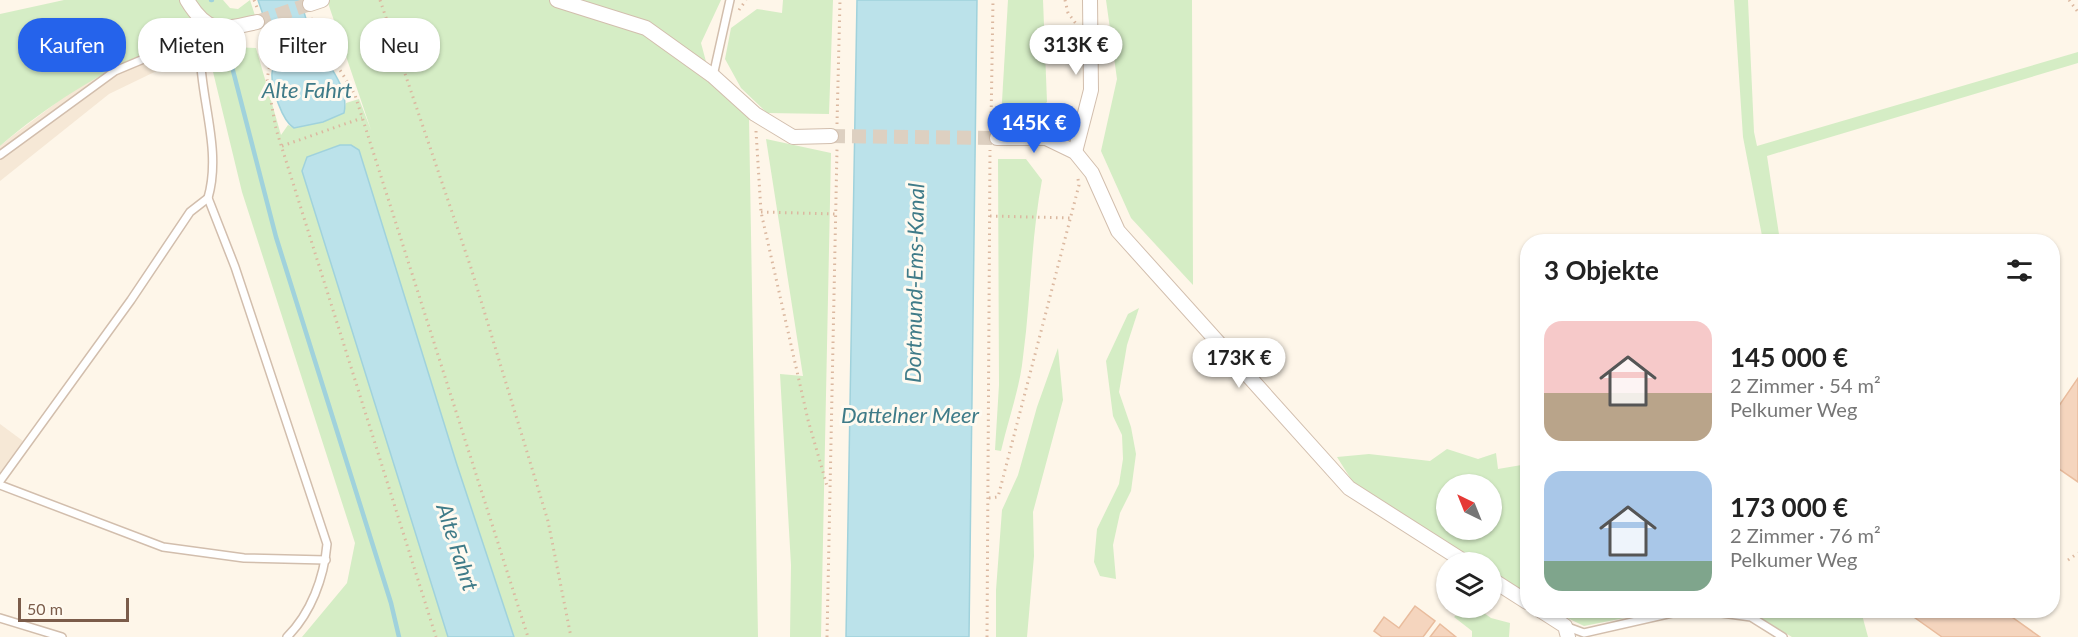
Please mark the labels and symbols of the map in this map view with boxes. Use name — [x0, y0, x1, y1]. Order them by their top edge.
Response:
pin: 313K € — [1027, 25, 1125, 76]
water label: Alte Fahrt — [261, 76, 353, 103]
pin: 145K € — [985, 103, 1083, 154]
water label: Dortmund-Ems-Kanal — [899, 183, 929, 383]
pin: 173K € — [1190, 338, 1288, 389]
water label: Dattelner Meer — [841, 401, 979, 428]
north arrow — [1436, 474, 1502, 540]
water label: Alte Fahrt — [431, 499, 485, 594]
scale bar — [18, 595, 129, 622]

